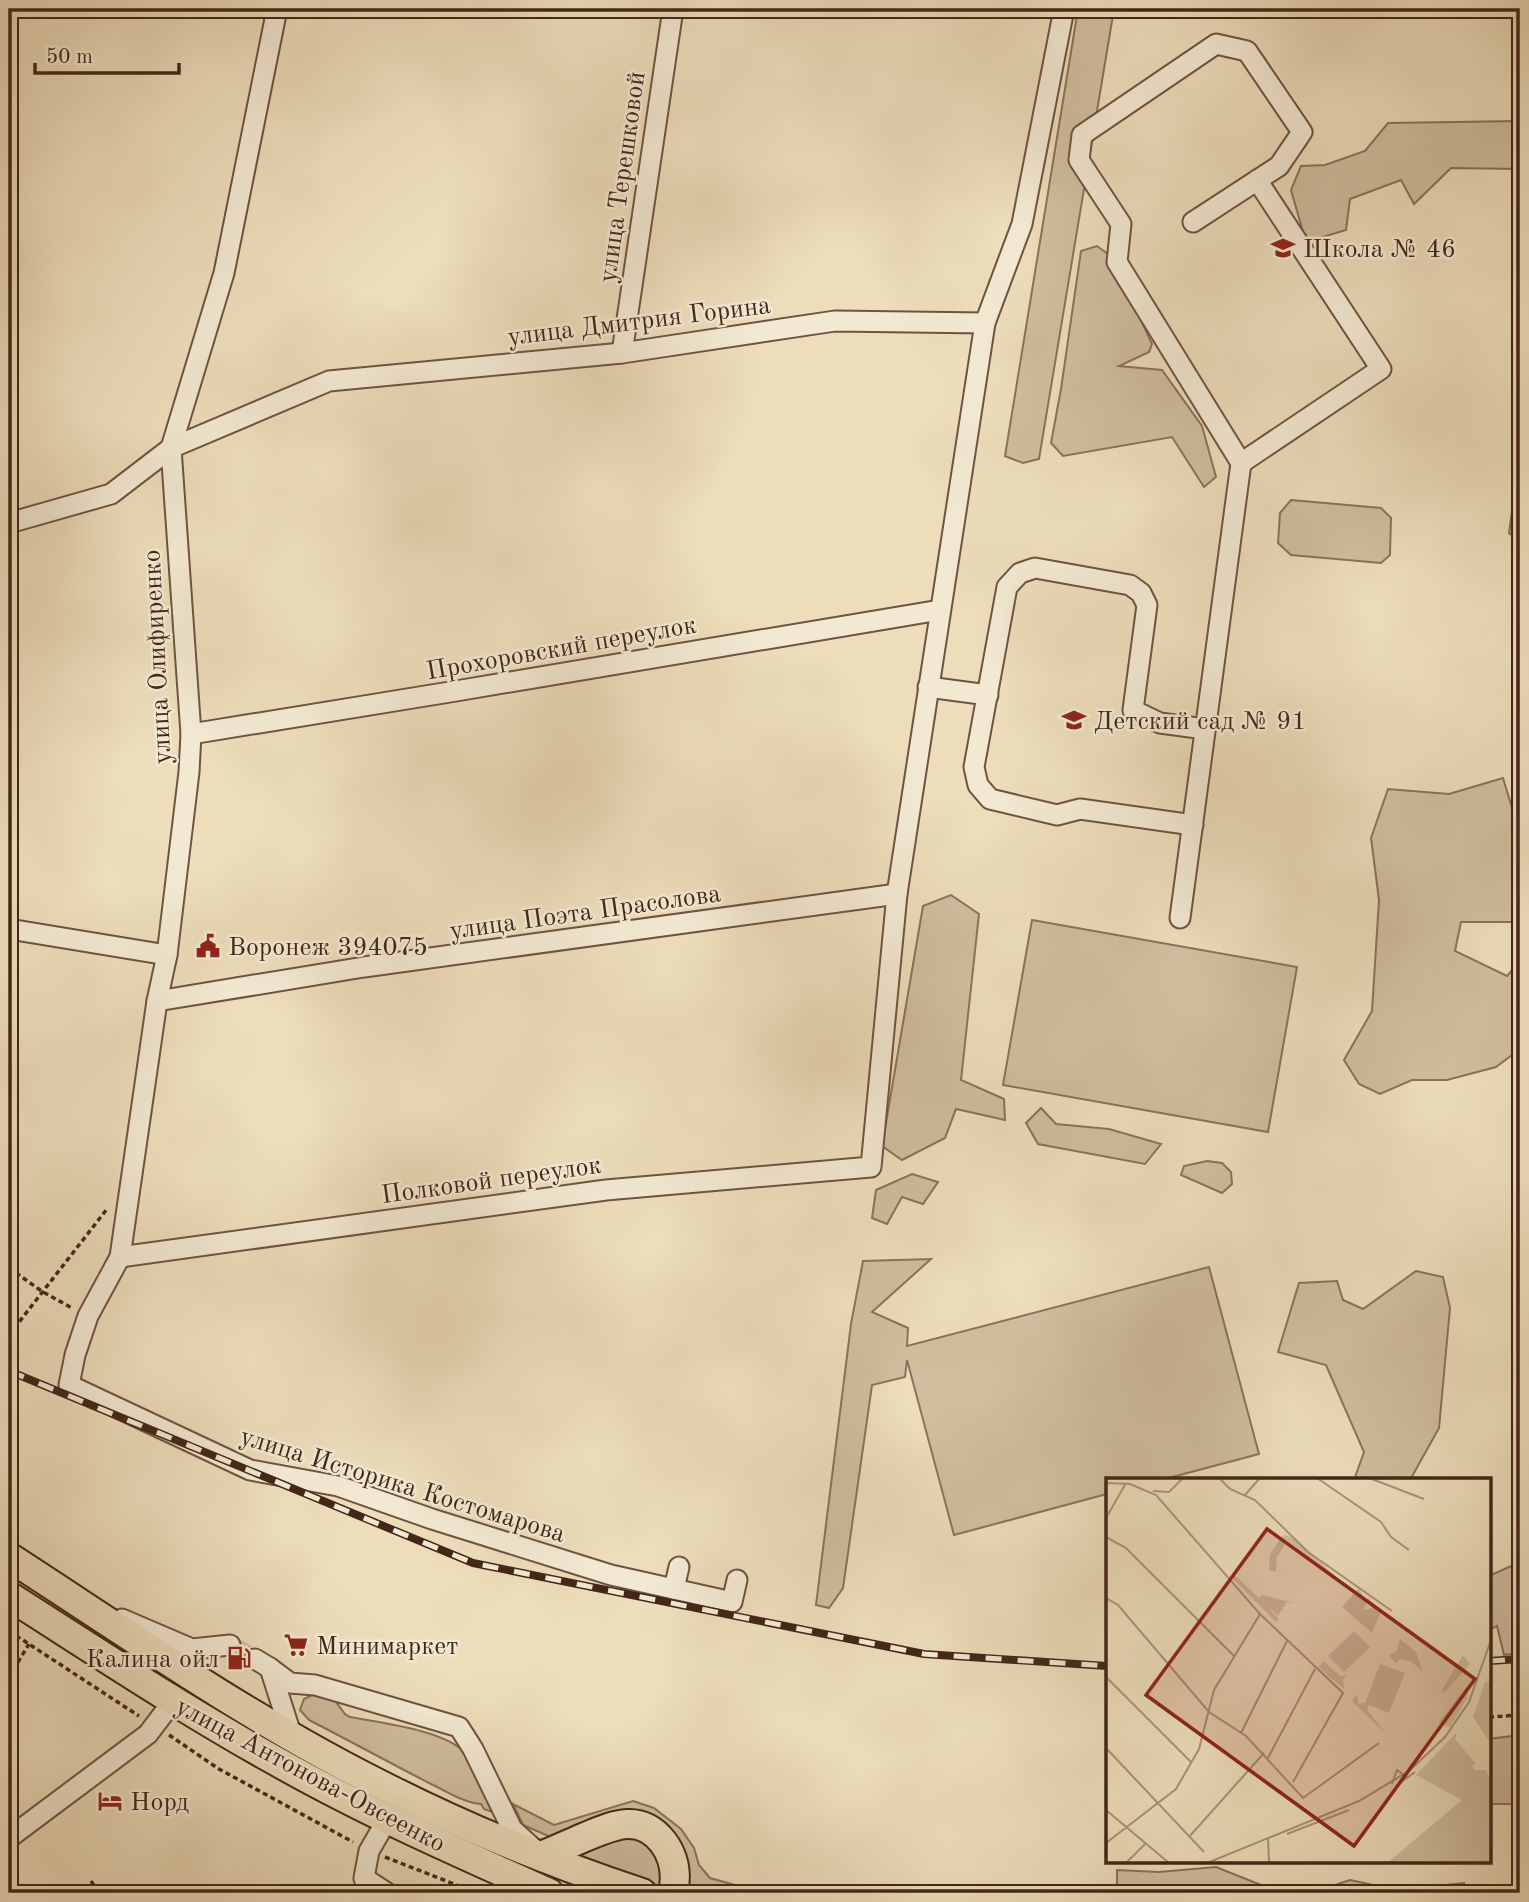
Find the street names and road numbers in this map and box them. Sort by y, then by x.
street label: улица Терешковой [595,70,651,285]
street label: улица Дмитрия Горина [506,293,772,351]
street label: улица Олифиренко [139,549,177,765]
street label: Прохоровский переулок [424,612,698,686]
street label: улица Поэта Прасолова [448,881,723,945]
street label: Полковой переулок [380,1153,603,1209]
street label: улица Историка Костомарова [237,1424,568,1548]
street label: улица Антонова-Овсеенко [171,1694,449,1858]

